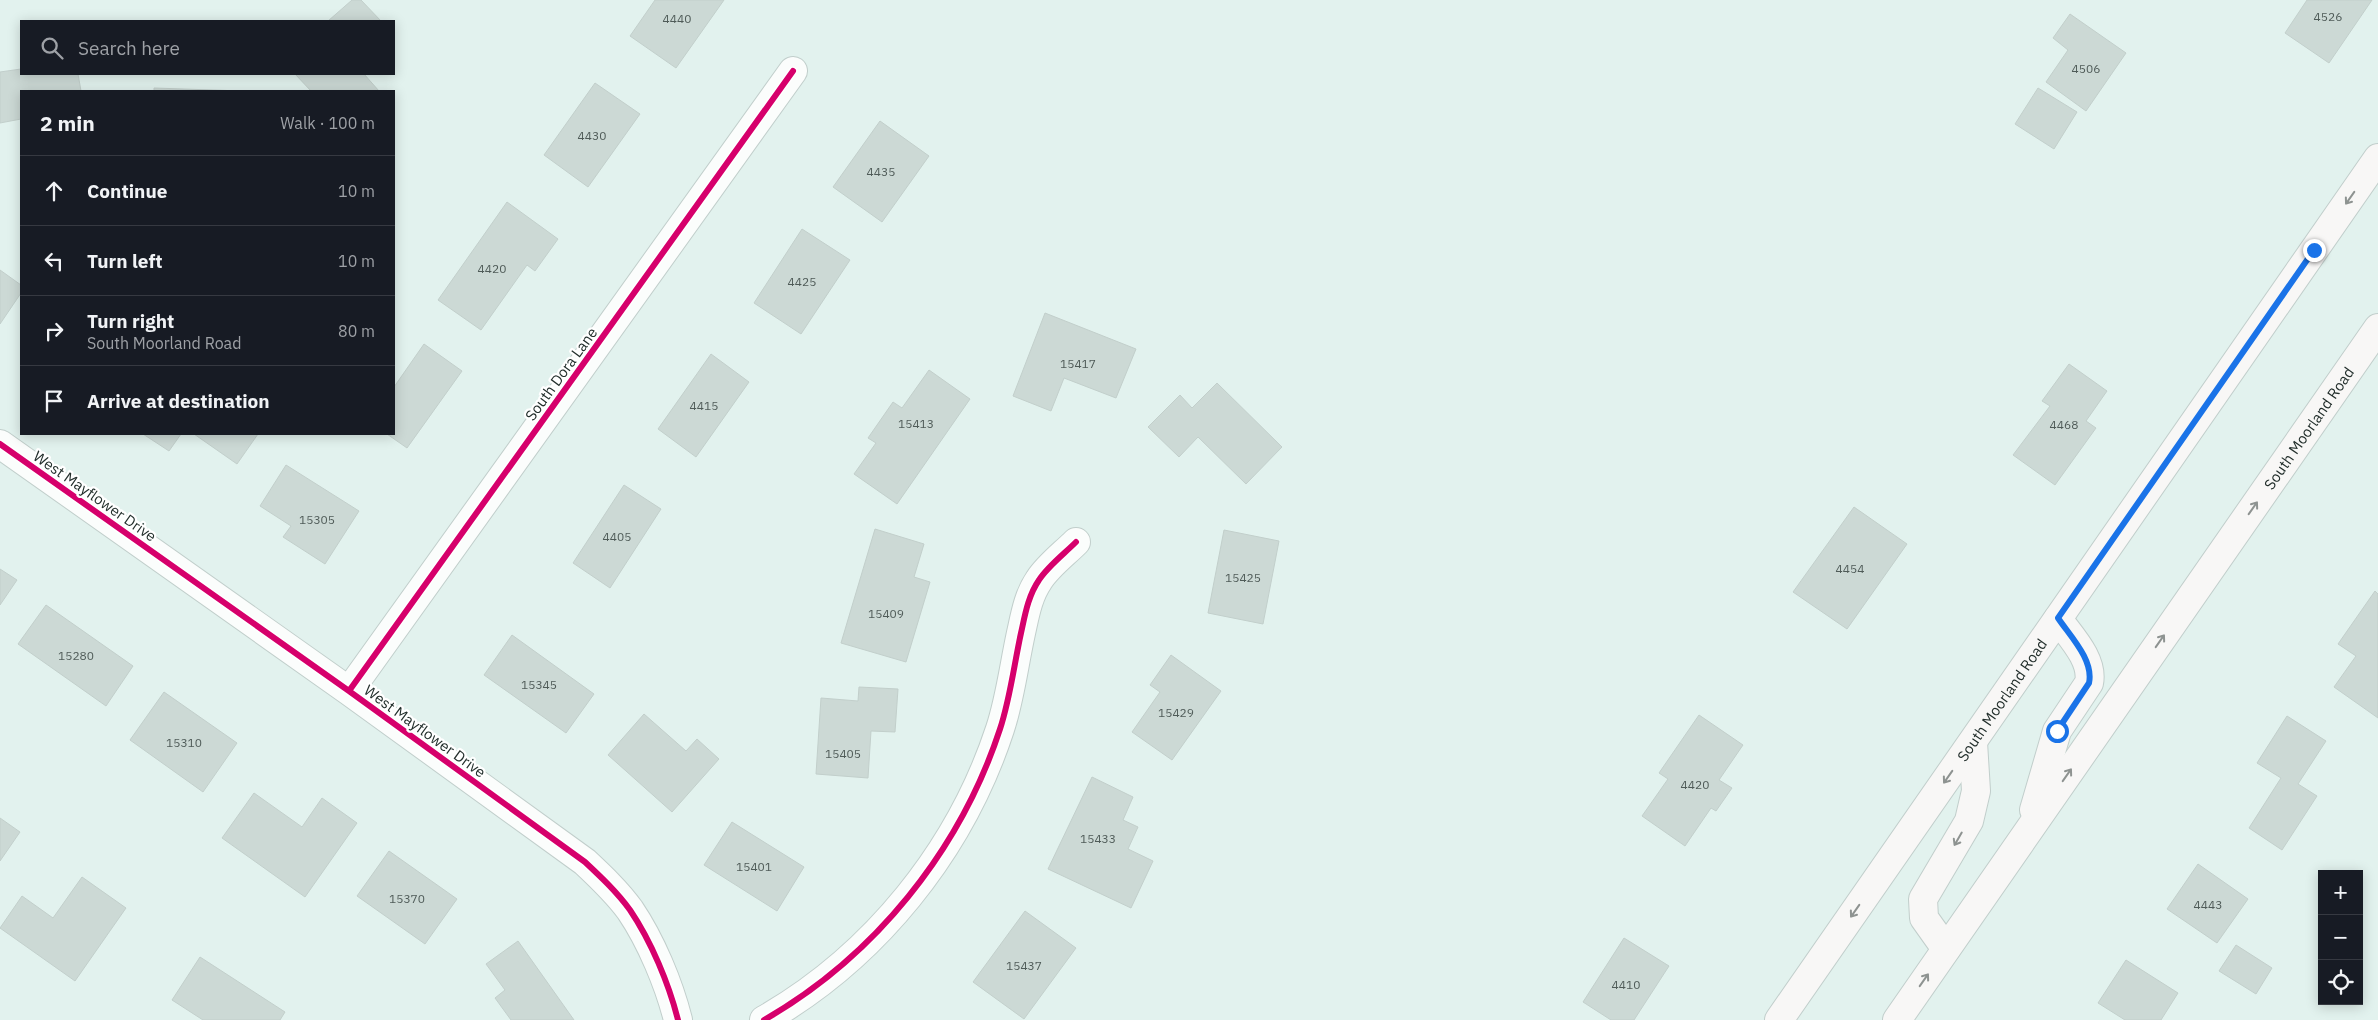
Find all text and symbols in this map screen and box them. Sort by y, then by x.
house number: 4526 [2314,9,2342,24]
house number: 4440 [663,11,691,26]
search box [20,20,395,75]
icon: search [38,34,66,62]
text: Search here [78,36,180,60]
house number: 4506 [2072,61,2100,76]
text: 2 min [40,109,95,137]
text: Walk · 100 m [280,113,375,133]
house number: 4430 [578,128,606,143]
house number: 4435 [867,164,895,179]
icon: ahead [40,177,68,205]
text: Continue [87,179,167,203]
text: 10 m [338,181,375,201]
one-way arrow [2345,191,2355,205]
route end [2303,239,2326,262]
icon: left [40,247,68,275]
text: Turn left [87,249,163,273]
text: 10 m [338,251,375,271]
house number: 4420 [478,261,506,276]
house number: 4425 [788,274,816,289]
text: Turn right [87,309,174,333]
icon: right [40,317,68,345]
text: 80 m [338,321,375,341]
street label: South Dora Lane [521,324,601,424]
text: South Moorland Road [87,333,241,353]
house number: 15417 [1060,356,1096,371]
street label: South Moorland Road [2259,363,2358,493]
icon: arrive [40,387,68,415]
text: Arrive at destination [87,389,270,413]
house number: 4415 [690,398,718,413]
house number: 15413 [898,416,934,431]
house number: 4468 [2050,417,2078,432]
street label: West Mayflower Drive [30,446,160,546]
one-way arrow [2248,501,2258,515]
house number: 15305 [299,512,335,527]
house number: 4405 [603,529,631,544]
house number: 4454 [1836,561,1864,576]
house number: 15425 [1225,570,1261,585]
house number: 15409 [868,606,904,621]
street label: South Moorland Road [1952,635,2051,765]
one-way arrow [2155,635,2165,649]
house number: 15280 [58,648,94,663]
house number: 15345 [521,677,557,692]
street label: West Mayflower Drive [360,680,490,782]
house number: 15429 [1158,705,1194,720]
route start [2046,720,2069,743]
house number: 15310 [166,735,202,750]
house number: 15405 [825,746,861,761]
one-way arrow [2062,768,2072,782]
one-way arrow [1943,770,1953,784]
house number: 4420 [1681,777,1709,792]
house number: 15433 [1080,831,1116,846]
one-way arrow [1953,831,1963,846]
house number: 15401 [736,859,772,874]
map controls [2318,870,2363,1005]
button: + [2318,870,2363,915]
house number: 15370 [389,891,425,906]
house number: 4443 [2194,897,2222,912]
one-way arrow [1850,903,1860,917]
button: − [2318,915,2363,960]
house number: 15437 [1006,958,1042,973]
button: locate [2318,960,2363,1005]
one-way arrow [1919,973,1929,987]
house number: 4410 [1612,977,1640,992]

